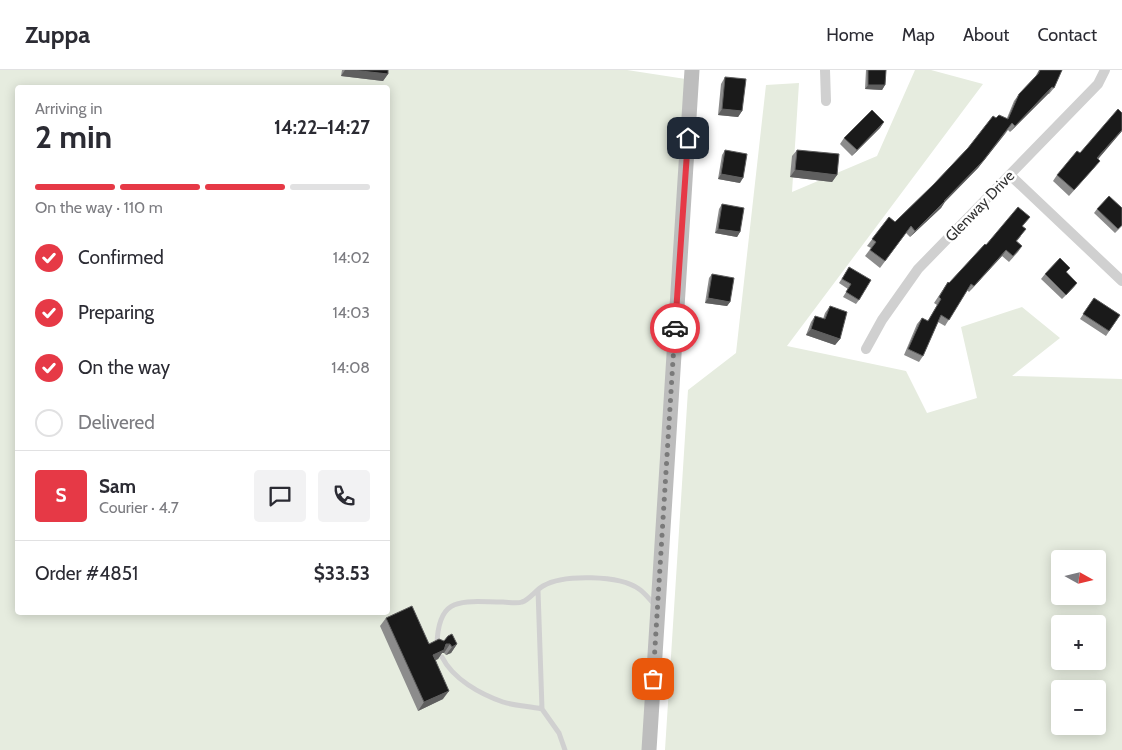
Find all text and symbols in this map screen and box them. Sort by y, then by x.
text: Zuppa [25,20,90,49]
text: Home [826,24,874,46]
text: Map [902,24,935,46]
text: About [963,24,1009,46]
text: Contact [1037,24,1097,46]
text: Arriving in [35,99,102,118]
text: 14:22–14:27 [274,116,370,139]
text: 2 min [35,117,112,156]
pin [667,117,709,159]
icon: home [674,124,702,152]
street label: Glenway Drive [942,167,1019,245]
text: On the way · 110 m [35,198,163,217]
icon: check [35,244,63,272]
text: Confirmed [78,246,164,269]
text: 14:02 [333,248,370,267]
icon: check [35,299,63,327]
text: Preparing [78,301,154,324]
text: 14:03 [332,303,370,322]
courier [650,303,700,353]
icon: car [661,314,689,342]
icon: check [35,354,63,382]
text: On the way [78,356,170,379]
text: 14:08 [331,358,370,377]
text: Delivered [78,411,155,434]
button: chat [254,470,306,522]
button: phone [318,470,370,522]
text: Sam [99,475,136,498]
text: S [55,484,67,507]
text: Courier · 4.7 [99,498,179,517]
north arrow [1051,550,1106,605]
map controls [1051,550,1106,735]
text: Order #4851 [35,562,138,585]
text: $33.53 [314,562,370,585]
button: + [1051,615,1106,670]
pin [632,658,674,700]
icon: bag [639,665,667,693]
button: − [1051,680,1106,735]

